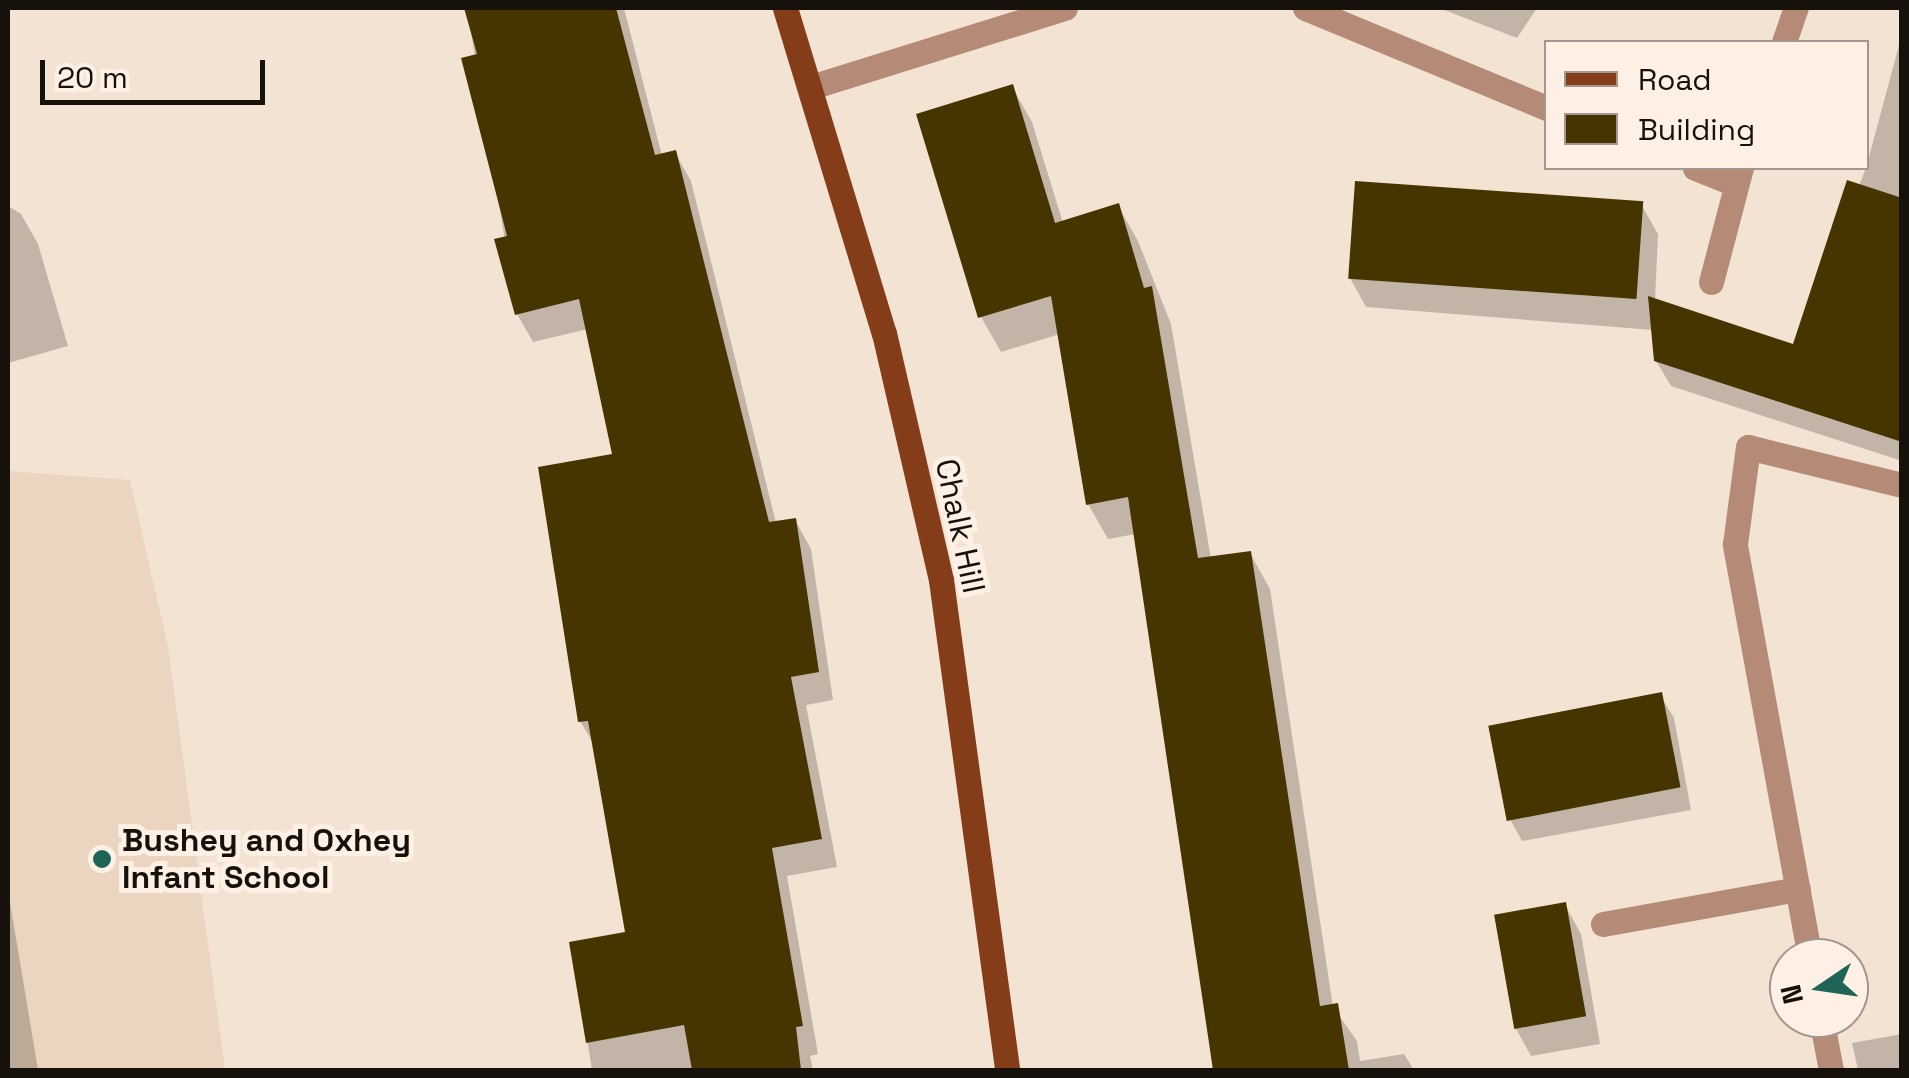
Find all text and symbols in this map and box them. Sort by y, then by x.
scale bar [45,40,270,102]
legend [1544,40,1869,170]
text: 20 m [57,58,128,97]
text: Road [1638,60,1712,99]
text: Building [1638,110,1755,149]
street label: Chalk Hill [927,455,993,597]
place label: Bushey and Oxhey Infant School [122,822,411,897]
marker: Bushey and Oxhey Infant School [91,848,113,870]
north arrow [1769,938,1869,1038]
text: N [1772,981,1811,1007]

